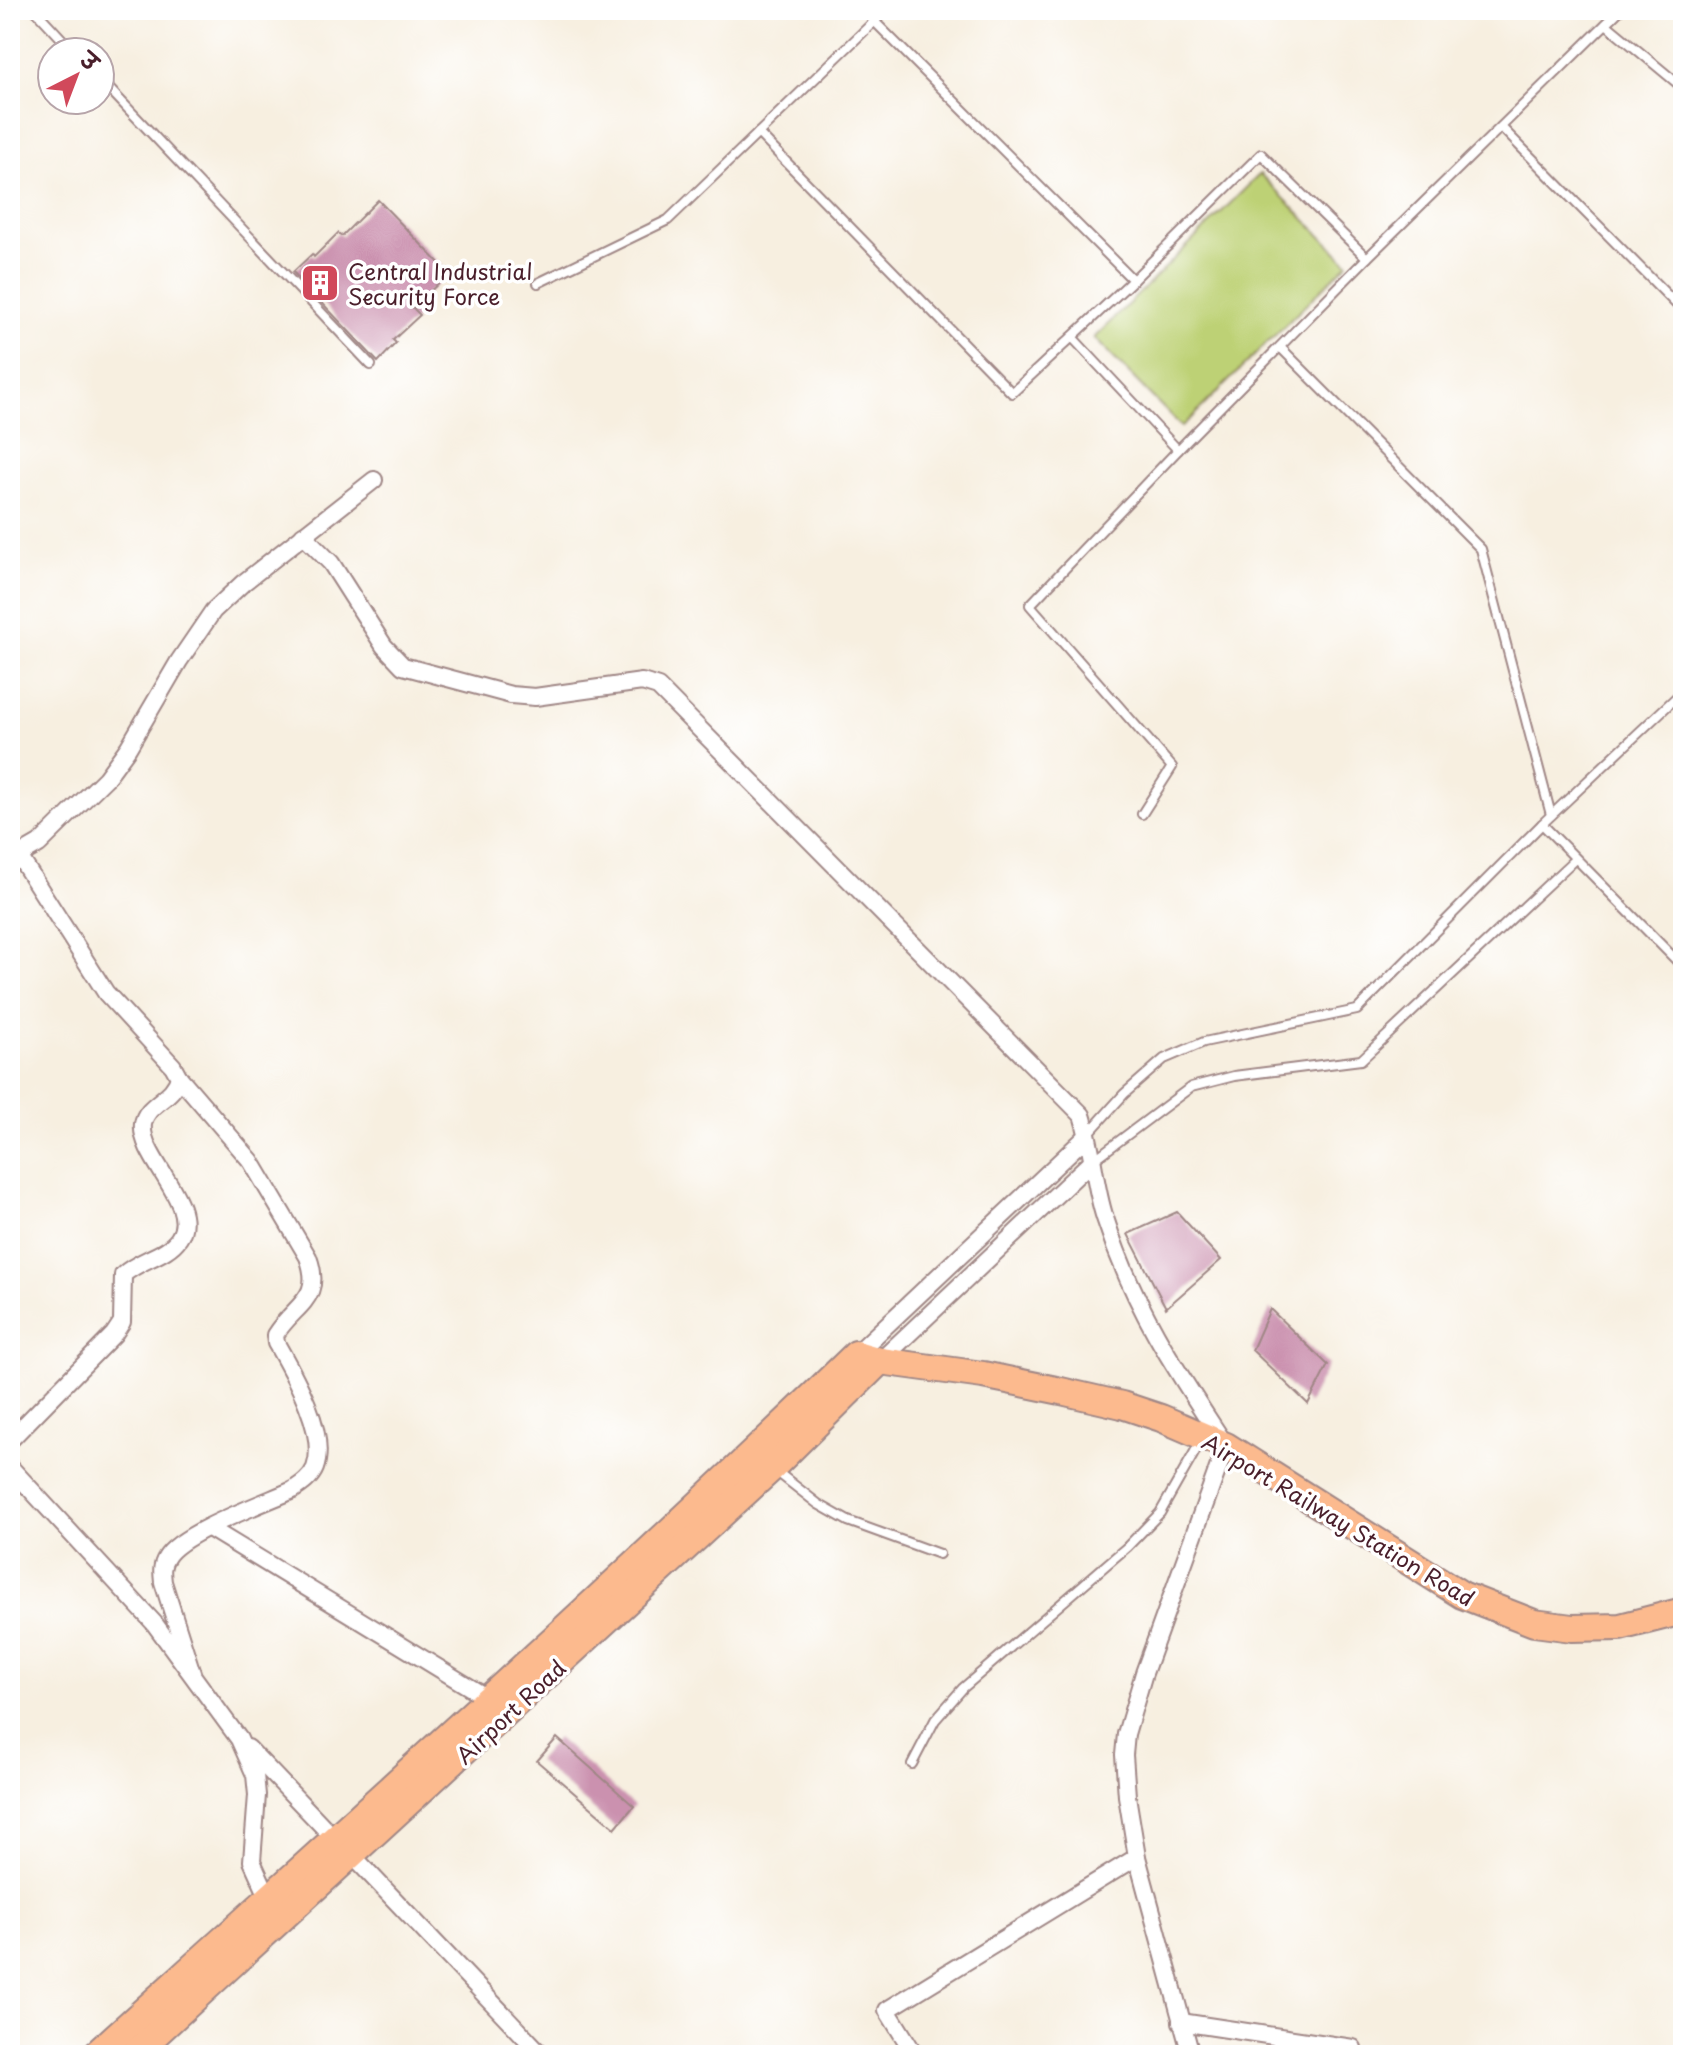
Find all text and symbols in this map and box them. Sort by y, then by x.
north arrow [36,36,116,116]
text: उ [72,42,109,79]
place label: Central Industrial Security Force [348,254,532,312]
building icon: Central Industrial Security Force [299,262,341,304]
street label: Airport Railway Station Road [1197,1424,1481,1614]
street label: Airport Road [448,1651,572,1771]

